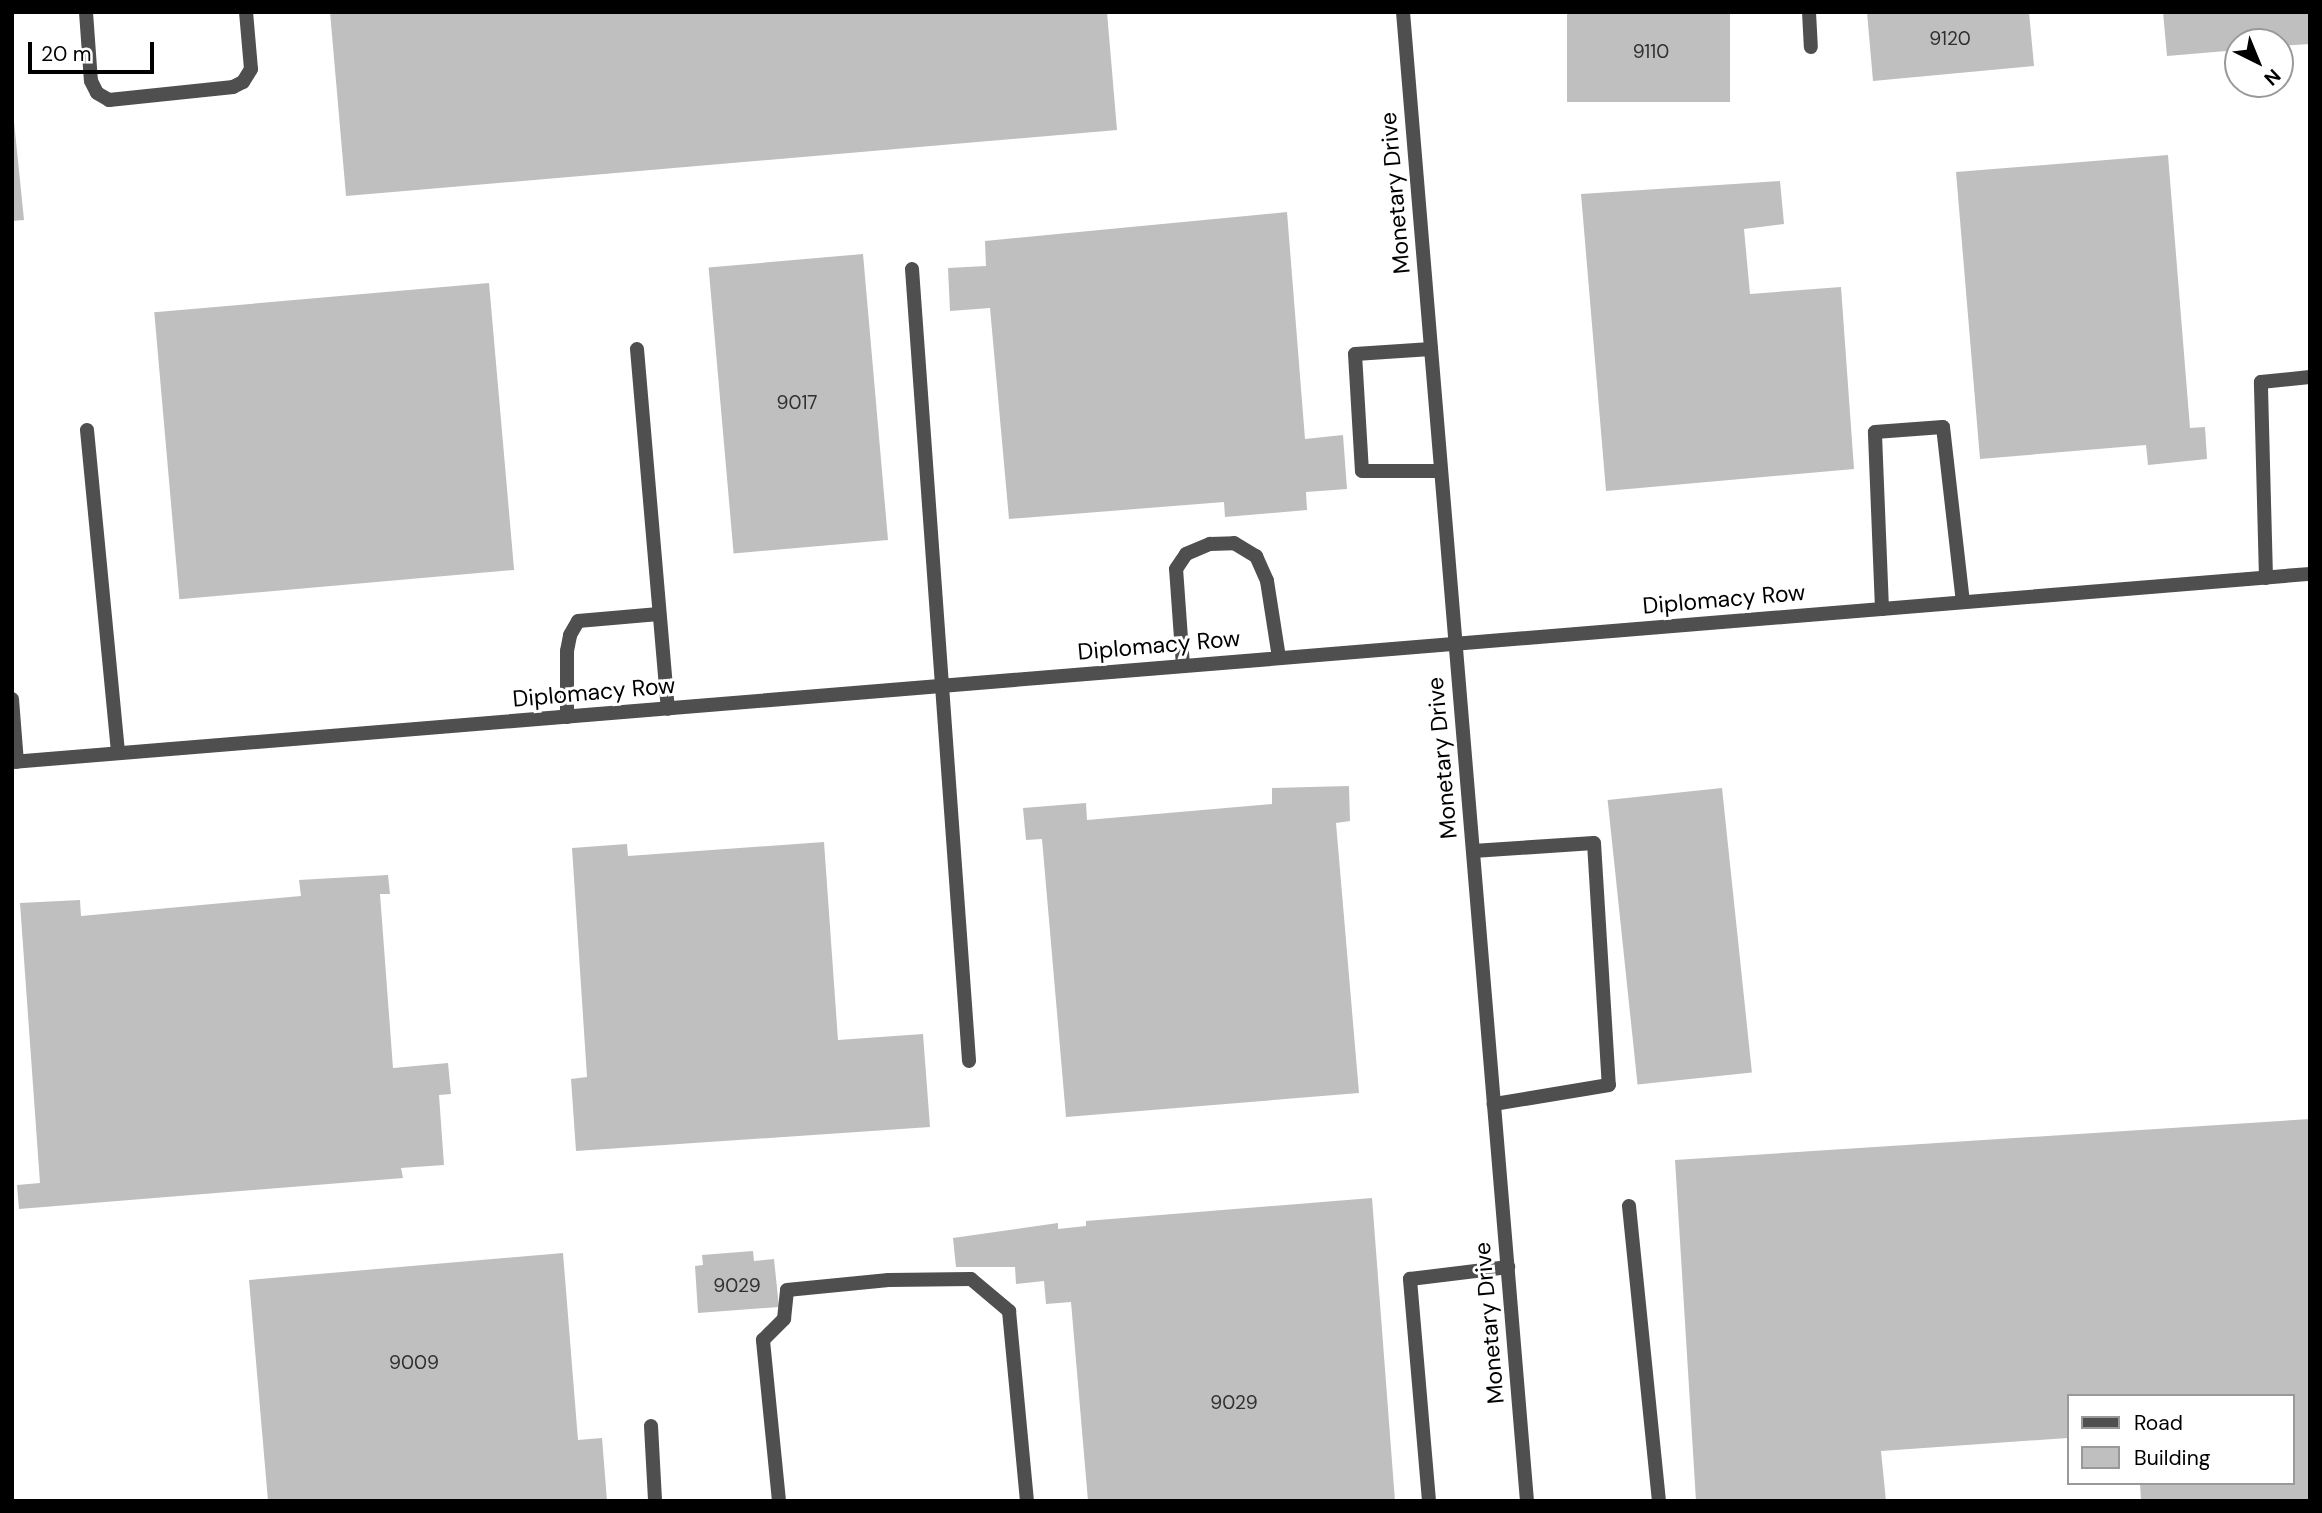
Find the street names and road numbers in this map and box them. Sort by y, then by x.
street label: Monetary Drive [1374,111,1416,275]
street label: Diplomacy Row [1641,578,1807,620]
street label: Diplomacy Row [1076,624,1242,666]
street label: Diplomacy Row [511,671,677,713]
street label: Monetary Drive [1421,676,1463,840]
street label: Monetary Drive [1468,1241,1510,1405]

